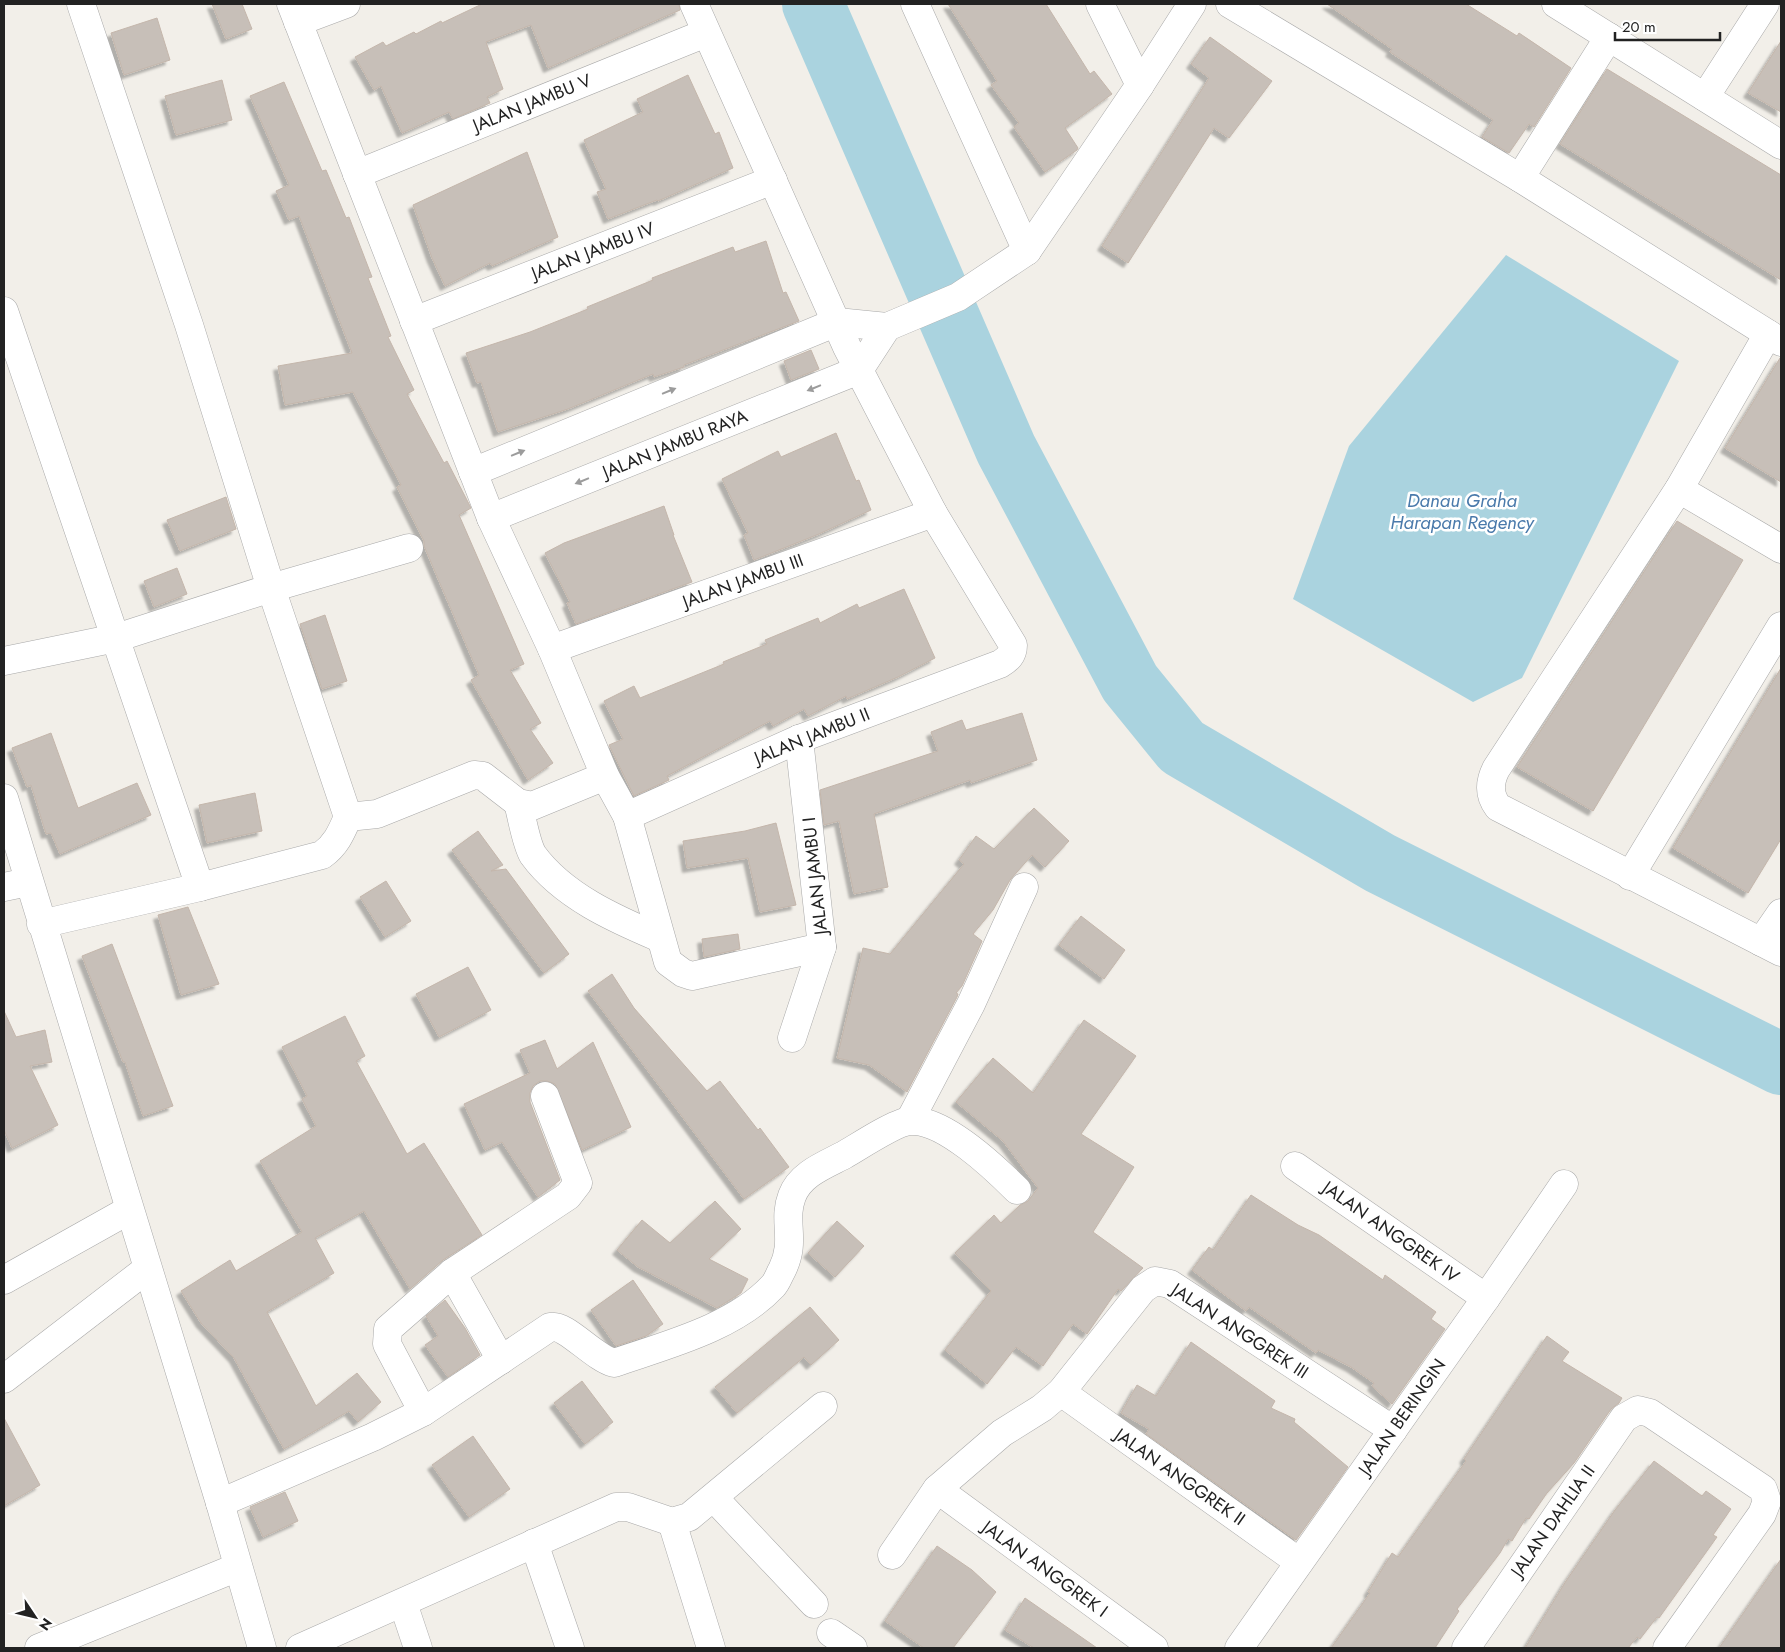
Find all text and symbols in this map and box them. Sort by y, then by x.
scale bar [1615,10,1720,42]
text: 20 m [1622,16,1656,38]
street label: JALAN JAMBU V [467,67,595,139]
street label: JALAN JAMBU IV [526,216,658,287]
one-way arrow [806,384,821,392]
one-way arrow [661,387,676,395]
street label: JALAN JAMBU RAYA [597,403,752,486]
one-way arrow [511,449,525,457]
one-way arrow [574,477,589,485]
water label: Danau Graha Harapan Regency [1390,487,1536,536]
street label: JALAN JAMBU III [677,547,807,616]
street label: JALAN JAMBU II [749,701,874,772]
street label: JALAN JAMBU I [796,816,834,938]
street label: JALAN ANGGREK IV [1316,1174,1465,1289]
street label: JALAN ANGGREK III [1165,1276,1314,1385]
street label: JALAN BERINGIN [1351,1354,1452,1482]
street label: JALAN ANGGREK II [1108,1421,1251,1532]
street label: JALAN DAHLIA II [1504,1460,1601,1584]
street label: JALAN ANGGREK I [975,1513,1113,1624]
north arrow [10,1592,60,1642]
text: N [34,1614,57,1635]

